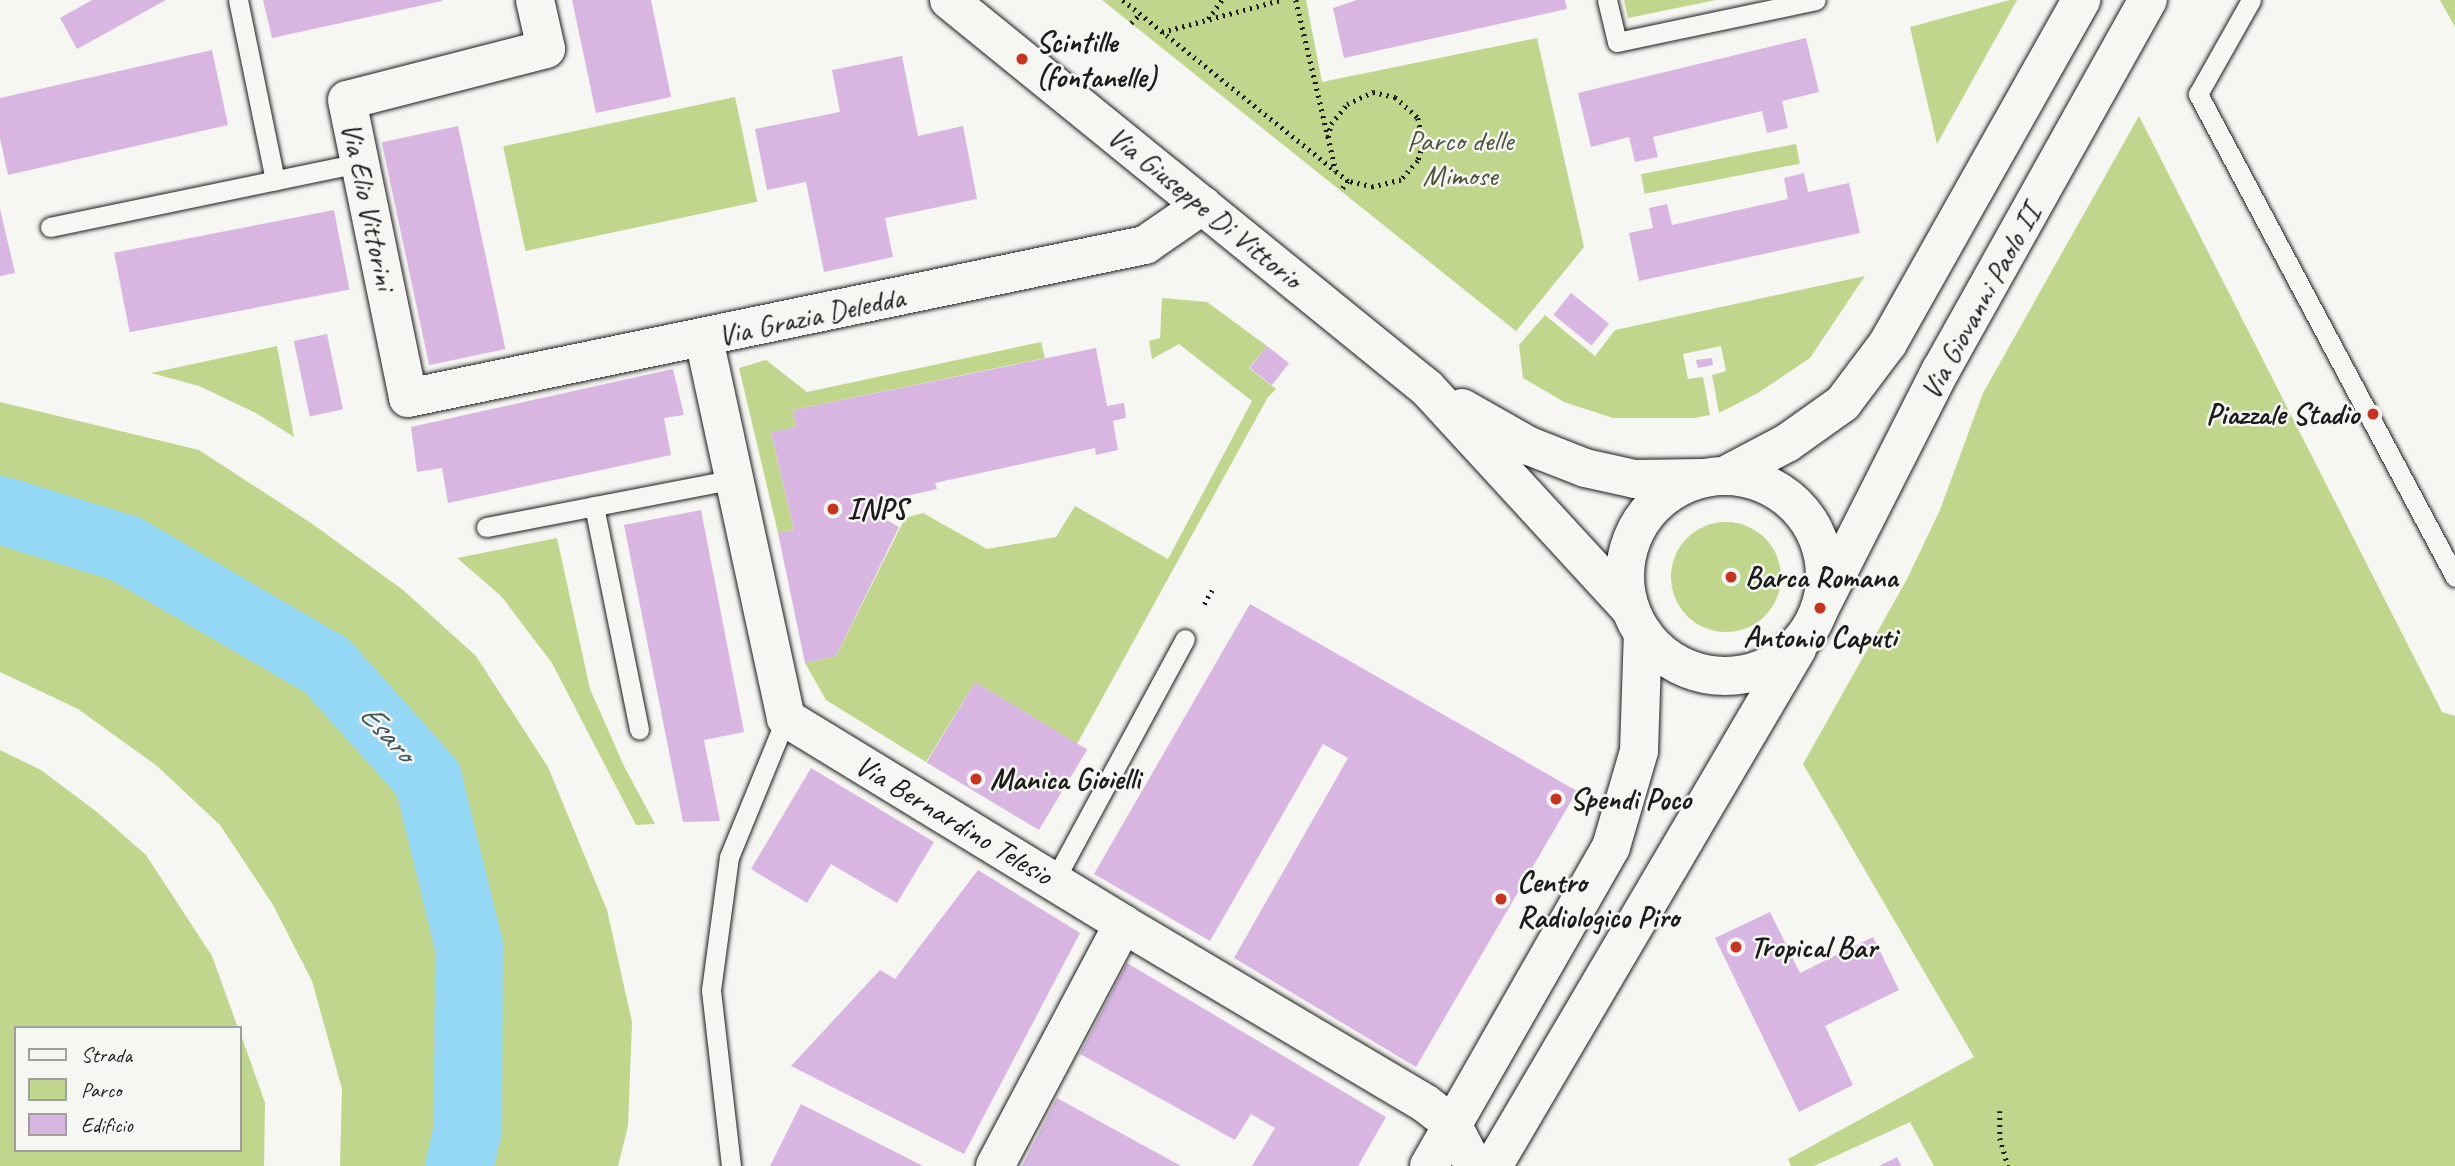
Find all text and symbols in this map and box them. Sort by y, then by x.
place label: Scintille (fontanelle) [1036,24,1156,94]
marker: Scintille (fontanelle) [1014,51,1030,67]
street label: Via Giuseppe Di Vittorio [1101,118,1309,296]
street label: Via Elio Vittorini [334,119,404,293]
park label: Parco delle Mimose [1407,122,1513,192]
street label: Via Giovanni Paolo II [1912,198,2048,406]
street label: Via Grazia Deledda [714,279,908,353]
place label: Piazzale Stadio [2205,396,2359,432]
marker: Piazzale Stadio [2365,406,2381,422]
place label: INPS [847,491,907,527]
marker: INPS [825,501,841,517]
place label: Barca Romana [1745,559,1898,595]
marker: Barca Romana [1723,569,1739,585]
marker: Antonio Caputi [1812,600,1828,616]
place label: Antonio Caputi [1743,619,1897,655]
water label: Esaro [351,696,423,770]
street label: Via Bernardino Telesio [849,747,1059,893]
place label: Manica Gioielli [990,761,1140,797]
marker: Manica Gioielli [968,771,984,787]
place label: Spendi Poco [1570,781,1691,817]
marker: Spendi Poco [1548,791,1564,807]
place label: Centro Radiologico Piro [1517,864,1679,934]
marker: Centro Radiologico Piro [1491,889,1511,909]
place label: Tropical Bar [1750,929,1877,965]
marker: Tropical Bar [1728,939,1744,955]
legend [14,1026,242,1152]
text: Strada [81,1042,132,1068]
text: Parco [81,1077,121,1103]
text: Edificio [81,1112,133,1138]

